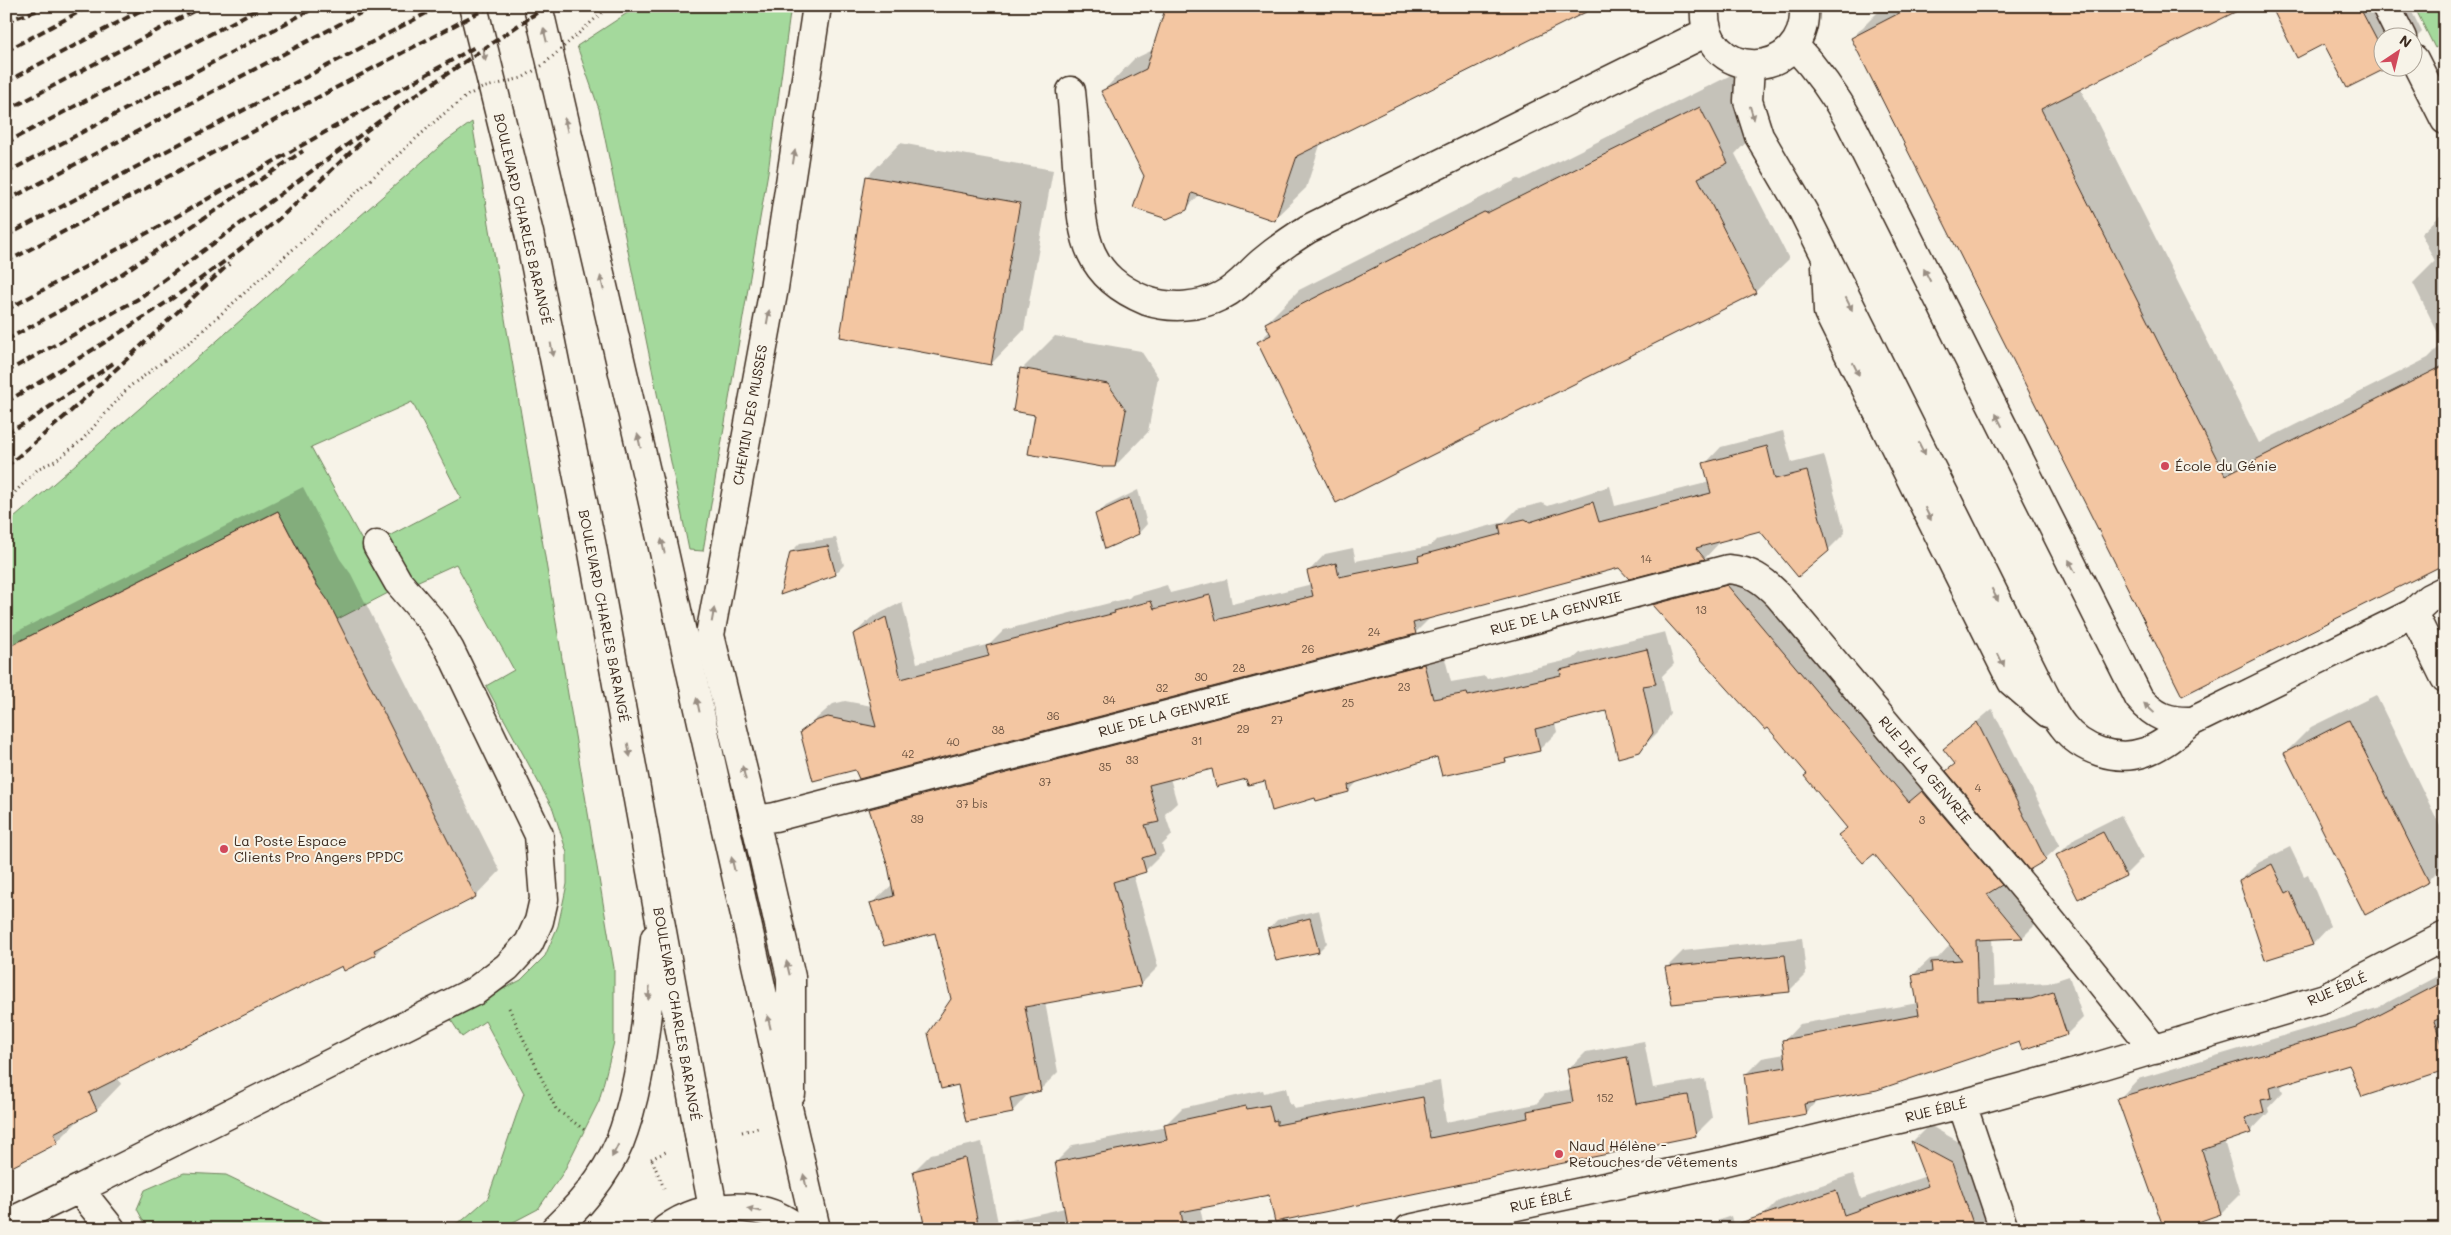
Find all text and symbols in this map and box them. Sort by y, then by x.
one-way arrow [541,28,549,43]
north arrow [2374,28,2424,78]
text: N [2396,30,2416,52]
one-way arrow [480,46,488,61]
one-way arrow [1748,106,1756,121]
street label: BOULEVARD CHARLES BARANGÉ [490,111,557,326]
one-way arrow [562,117,570,132]
one-way arrow [790,148,798,164]
one-way arrow [1923,268,1931,282]
one-way arrow [598,275,606,290]
one-way arrow [1845,297,1853,311]
one-way arrow [765,309,773,325]
one-way arrow [549,342,557,358]
street label: CHEMIN DES MUSSES [728,343,771,487]
one-way arrow [1852,362,1860,376]
one-way arrow [1995,413,2004,428]
one-way arrow [635,434,643,449]
one-way arrow [1918,442,1926,457]
place label: École du Génie [2175,456,2277,475]
marker: École du Génie [2159,460,2171,472]
one-way arrow [1924,507,1932,522]
street label: BOULEVARD CHARLES BARANGÉ [575,508,634,724]
one-way arrow [659,539,667,554]
house number: 14 [1640,551,1652,566]
one-way arrow [2068,558,2076,573]
street label: RUE DE LA GENVRIE [1488,586,1624,639]
one-way arrow [1991,588,1999,602]
house number: 13 [1695,602,1707,617]
one-way arrow [710,606,718,622]
house number: 24 [1368,624,1381,639]
house number: 26 [1302,641,1314,656]
one-way arrow [1997,653,2005,667]
house number: 28 [1233,660,1246,675]
house number: 30 [1194,669,1208,684]
house number: 23 [1398,679,1411,694]
house number: 32 [1156,680,1168,695]
street label: RUE DE LA GENVRIE [1096,688,1232,741]
house number: 34 [1103,692,1116,707]
house number: 25 [1342,695,1354,710]
one-way arrow [694,697,702,713]
one-way arrow [2143,702,2155,714]
house number: 36 [1046,708,1060,723]
house number: 27 [1271,712,1283,727]
street label: RUE DE LA GENVRIE [1875,712,1976,828]
house number: 29 [1237,721,1250,736]
house number: 38 [991,722,1005,737]
house number: 31 [1191,733,1203,748]
house number: 40 [946,734,960,749]
one-way arrow [625,743,633,758]
house number: 42 [902,746,914,761]
house number: 33 [1126,752,1139,767]
house number: 35 [1099,759,1111,774]
one-way arrow [740,765,748,780]
house number: 37 [1039,774,1051,789]
house number: 4 [1975,780,1982,795]
house number: 37 bis [956,796,988,811]
house number: 39 [911,811,924,826]
house number: 3 [1919,812,1926,827]
place label: La Poste Espace Clients Pro Angers PPDC [234,831,403,866]
marker: La Poste Espace Clients Pro Angers PPDC [218,843,230,855]
one-way arrow [729,856,737,871]
street label: BOULEVARD CHARLES BARANGÉ [649,906,706,1122]
one-way arrow [784,960,792,975]
street label: RUE ÉBLÉ [2304,967,2369,1010]
one-way arrow [645,985,653,1001]
one-way arrow [765,1015,773,1030]
house number: 152 [1596,1090,1614,1105]
street label: RUE ÉBLÉ [1903,1093,1969,1126]
place label: Naud Hélène - Retouches de vêtements [1569,1136,1738,1171]
one-way arrow [611,1143,619,1158]
marker: Naud Hélène - Retouches de vêtements [1553,1148,1565,1160]
one-way arrow [801,1174,809,1189]
street label: RUE ÉBLÉ [1508,1185,1574,1216]
one-way arrow [745,1206,761,1214]

